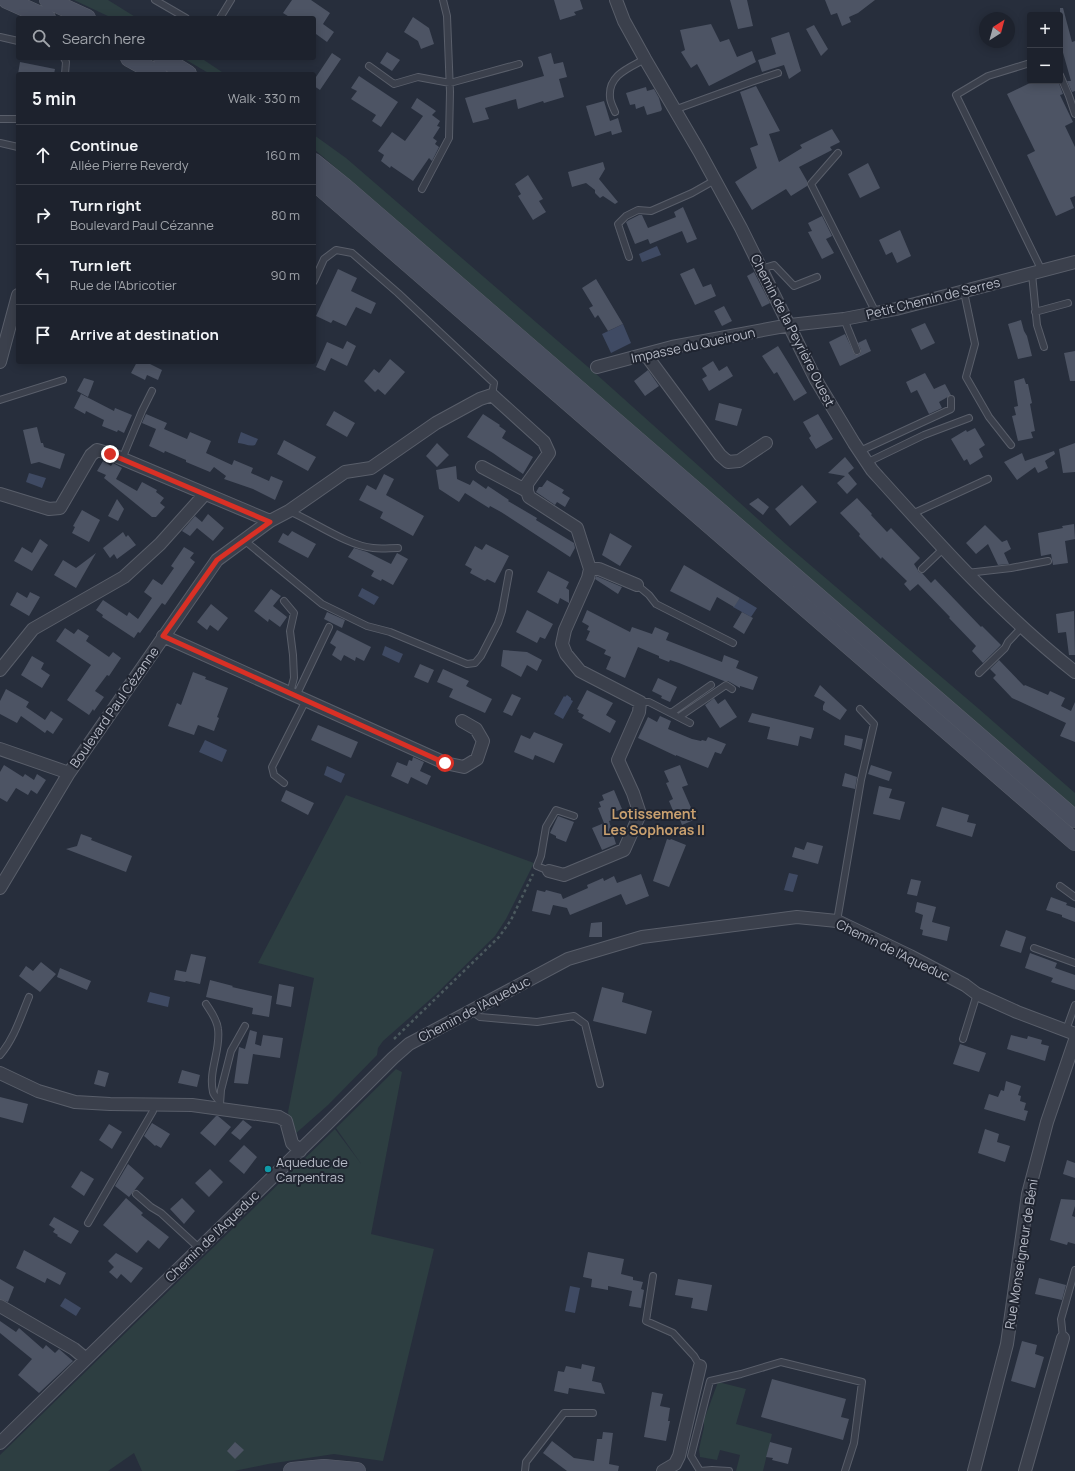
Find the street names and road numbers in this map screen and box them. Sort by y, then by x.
street label: Chemin de la Peyrière Ouest [747,251,839,409]
street label: Petit Chemin de Serres [864,273,1002,323]
street label: Impasse du Queiroun [629,323,757,367]
street label: Boulevard Paul Cézanne [65,643,163,771]
street label: Chemin de l'Aqueduc [833,915,953,985]
street label: Chemin de l'Aqueduc [415,972,533,1046]
street label: Rue Monseigneur de Béni [1000,1178,1042,1330]
street label: Chemin de l'Aqueduc [161,1186,263,1286]

